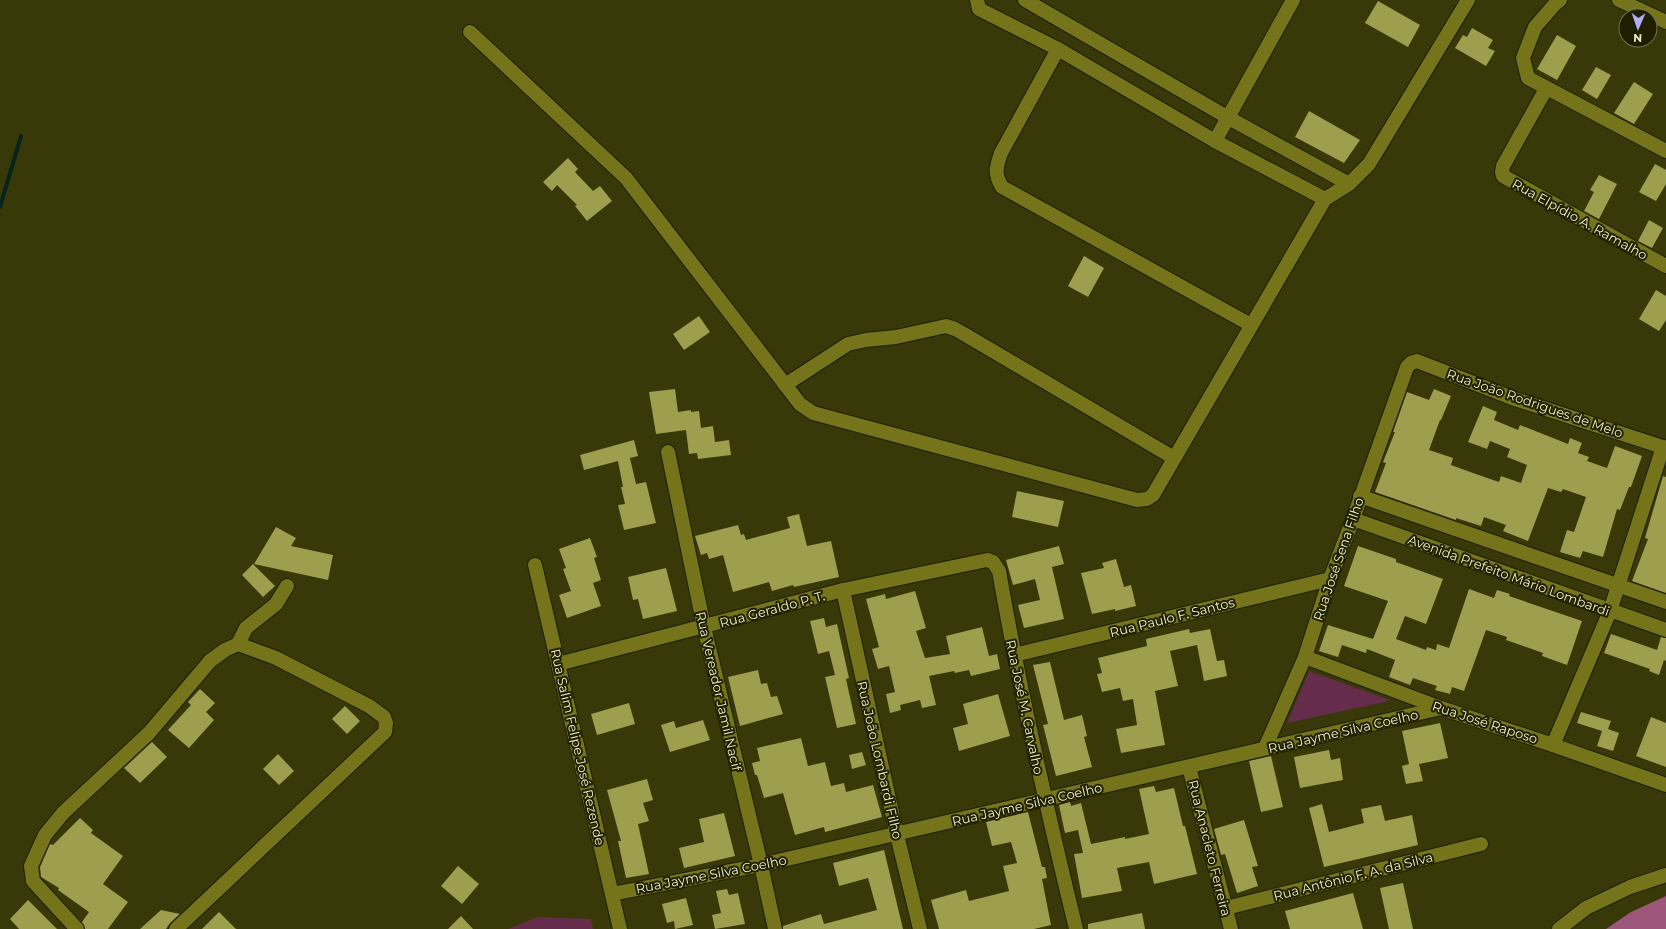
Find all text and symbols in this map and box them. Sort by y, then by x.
north arrow [1618,8,1658,48]
text: N [1633,31,1642,45]
street label: Rua Elpídio A. Ramalho [1509,175,1651,263]
street label: Rua João Rodrigues de Melo [1445,365,1625,441]
street label: Rua José Sena Filho [1309,495,1367,623]
street label: Avenida Prefeito Mário Lombardi [1406,531,1612,619]
street label: Rua Geraldo P. T. [718,587,827,631]
street label: Rua Paulo F. Santos [1108,594,1236,640]
street label: Rua Vereador Jamil Nacif [693,610,745,773]
street label: Rua José M. Carvalho [1003,638,1047,776]
street label: Rua Salim Felipe José Rezende [548,647,608,847]
street label: Rua João Lombardi Filho [854,679,906,841]
street label: Rua José Raposo [1430,697,1540,747]
street label: Rua Jayme Silva Coelho [1266,706,1420,756]
street label: Rua Anacleto Ferreira [1185,778,1235,918]
street label: Rua Jayme Silva Coelho [950,779,1104,829]
street label: Rua Antônio F. A. da Silva [1272,848,1434,904]
street label: Rua Jayme Silva Coelho [634,852,788,896]

